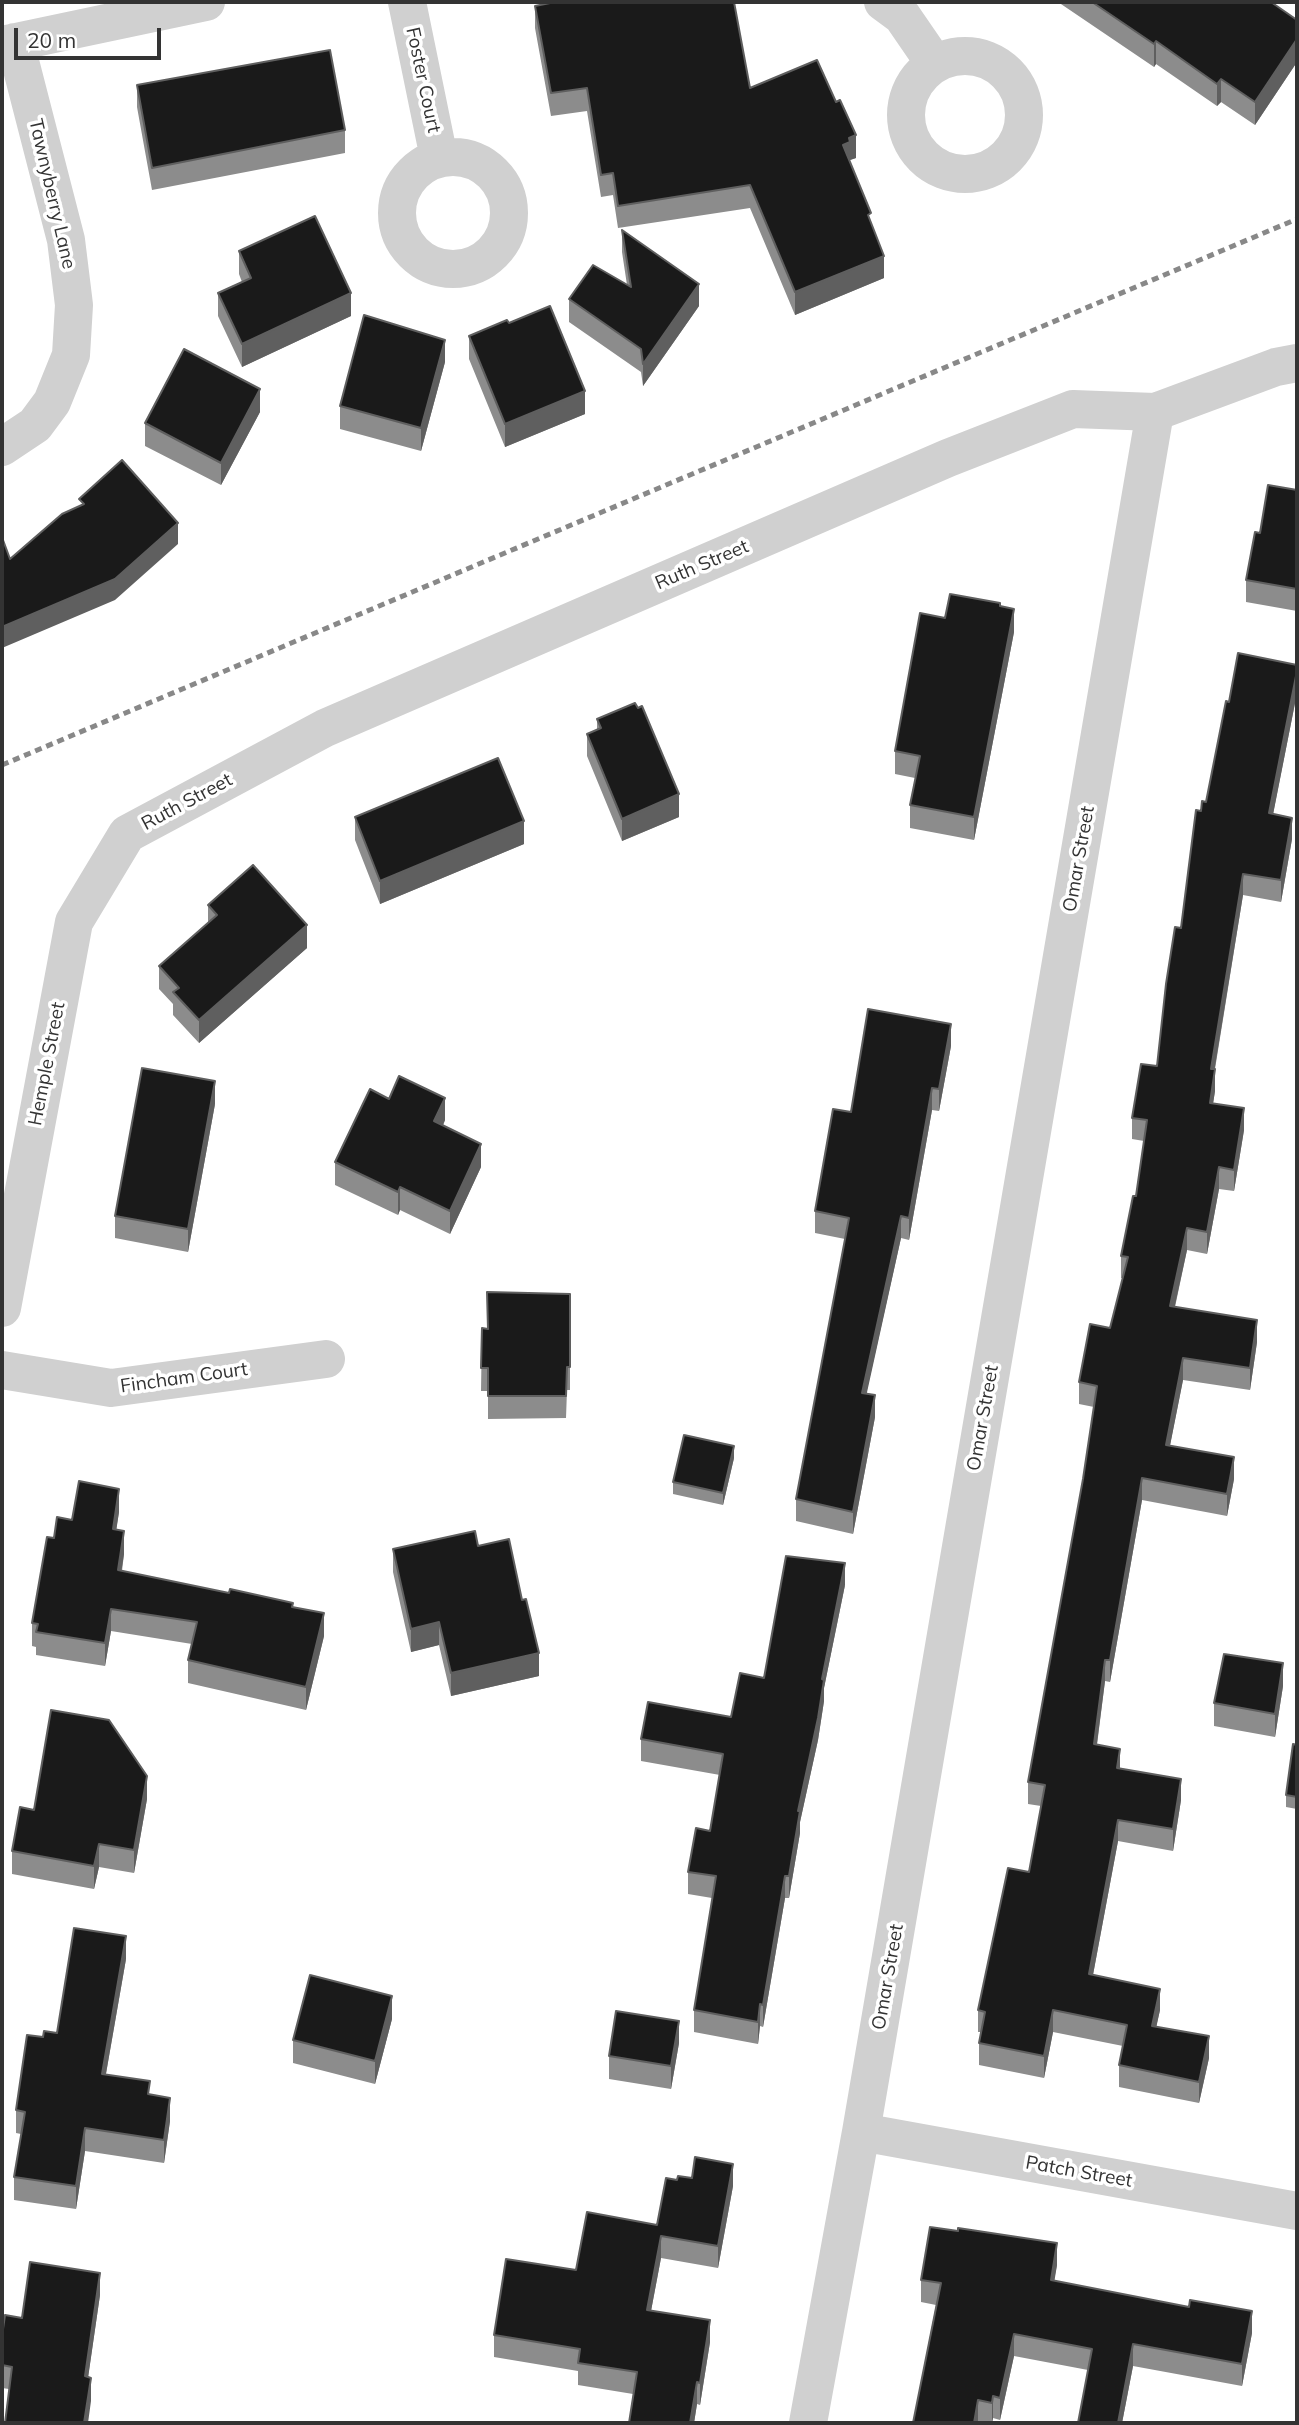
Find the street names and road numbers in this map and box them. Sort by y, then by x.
street label: Foster Court [401,25,445,135]
street label: Tawnyberry Lane [24,117,80,271]
street label: Ruth Street [652,535,752,595]
street label: Ruth Street [138,769,236,835]
street label: Omar Street [1058,804,1100,914]
street label: Hemple Street [24,1000,70,1128]
street label: Fincham Court [119,1358,249,1398]
street label: Omar Street [962,1363,1004,1473]
street label: Omar Street [867,1922,909,2032]
street label: Patch Street [1024,2151,1134,2193]

